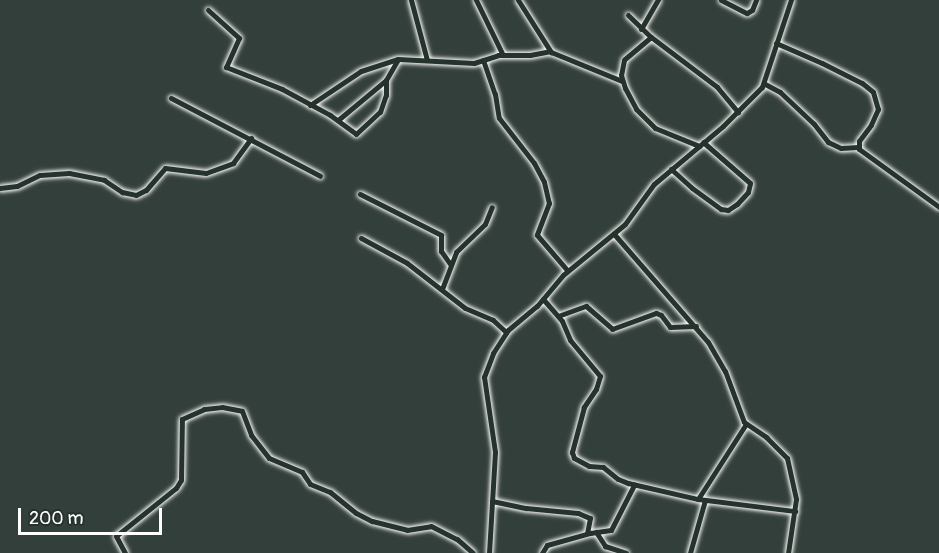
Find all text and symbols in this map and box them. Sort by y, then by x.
scale bar [21,496,165,534]
text: 200 m [29,507,84,530]

